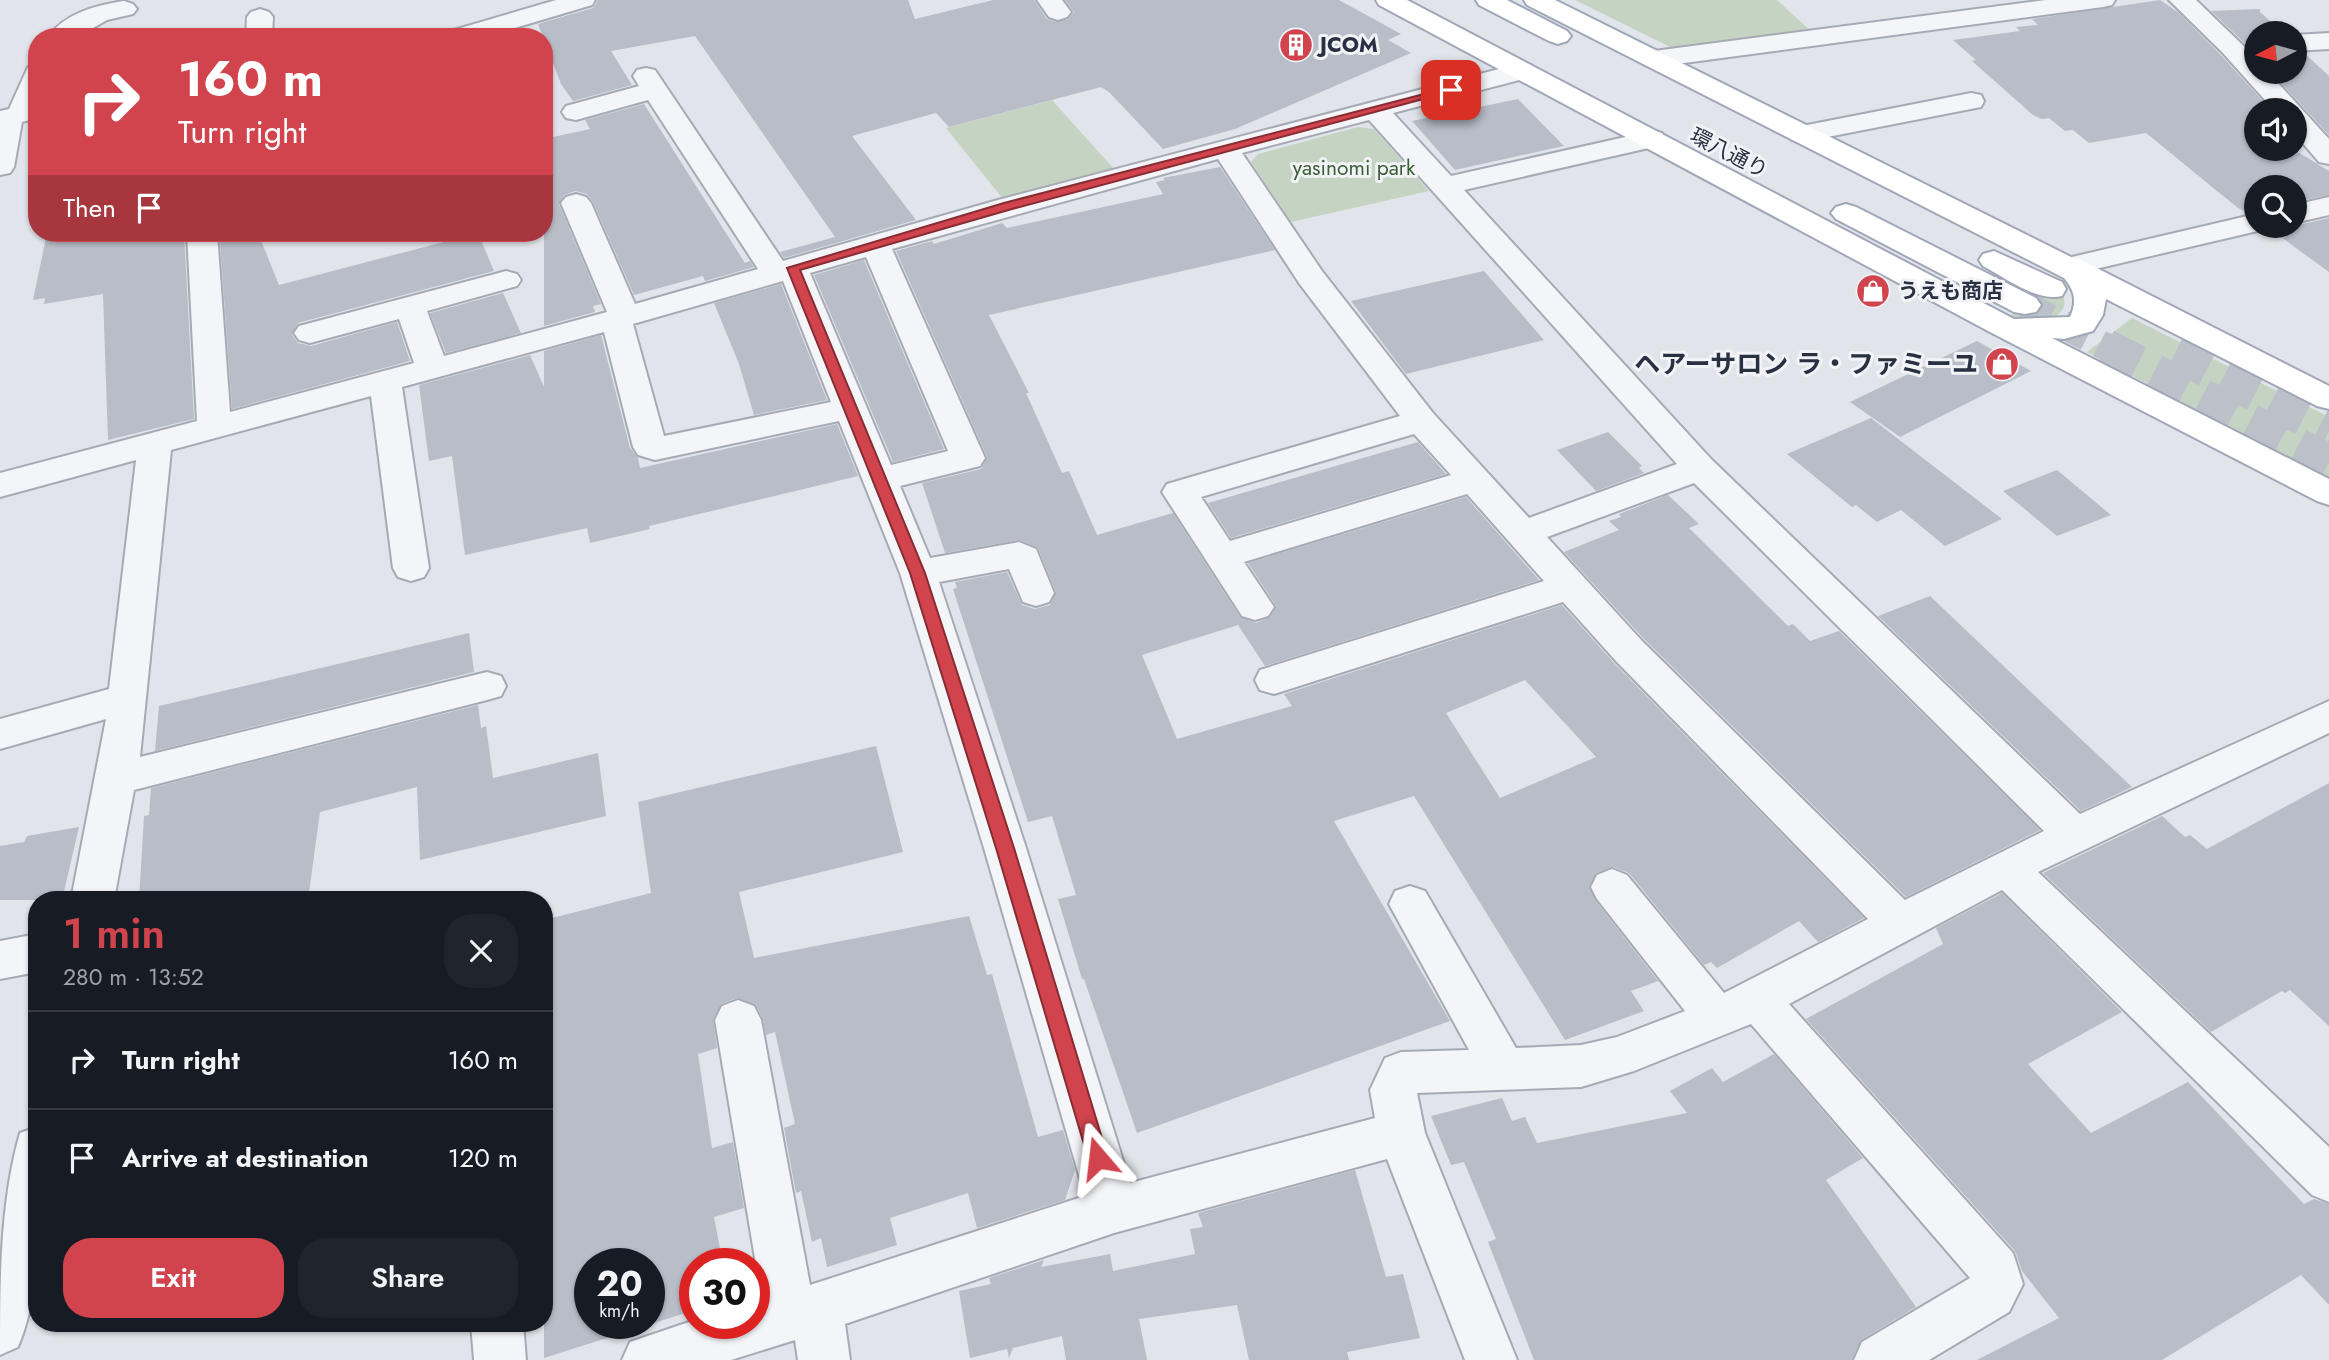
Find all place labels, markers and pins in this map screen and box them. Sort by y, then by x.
building icon: JCOM [1277,26,1315,64]
place label: JCOM [1316,30,1378,60]
pin [1421,60,1481,120]
shop icon: うえも商店 [1854,272,1892,310]
place label: うえも商店 [1898,276,2003,306]
place label: ヘアーサロン ラ・ファミーユ [1634,345,1978,383]
shop icon: ヘアーサロン ラ・ファミーユ [1983,345,2021,383]

